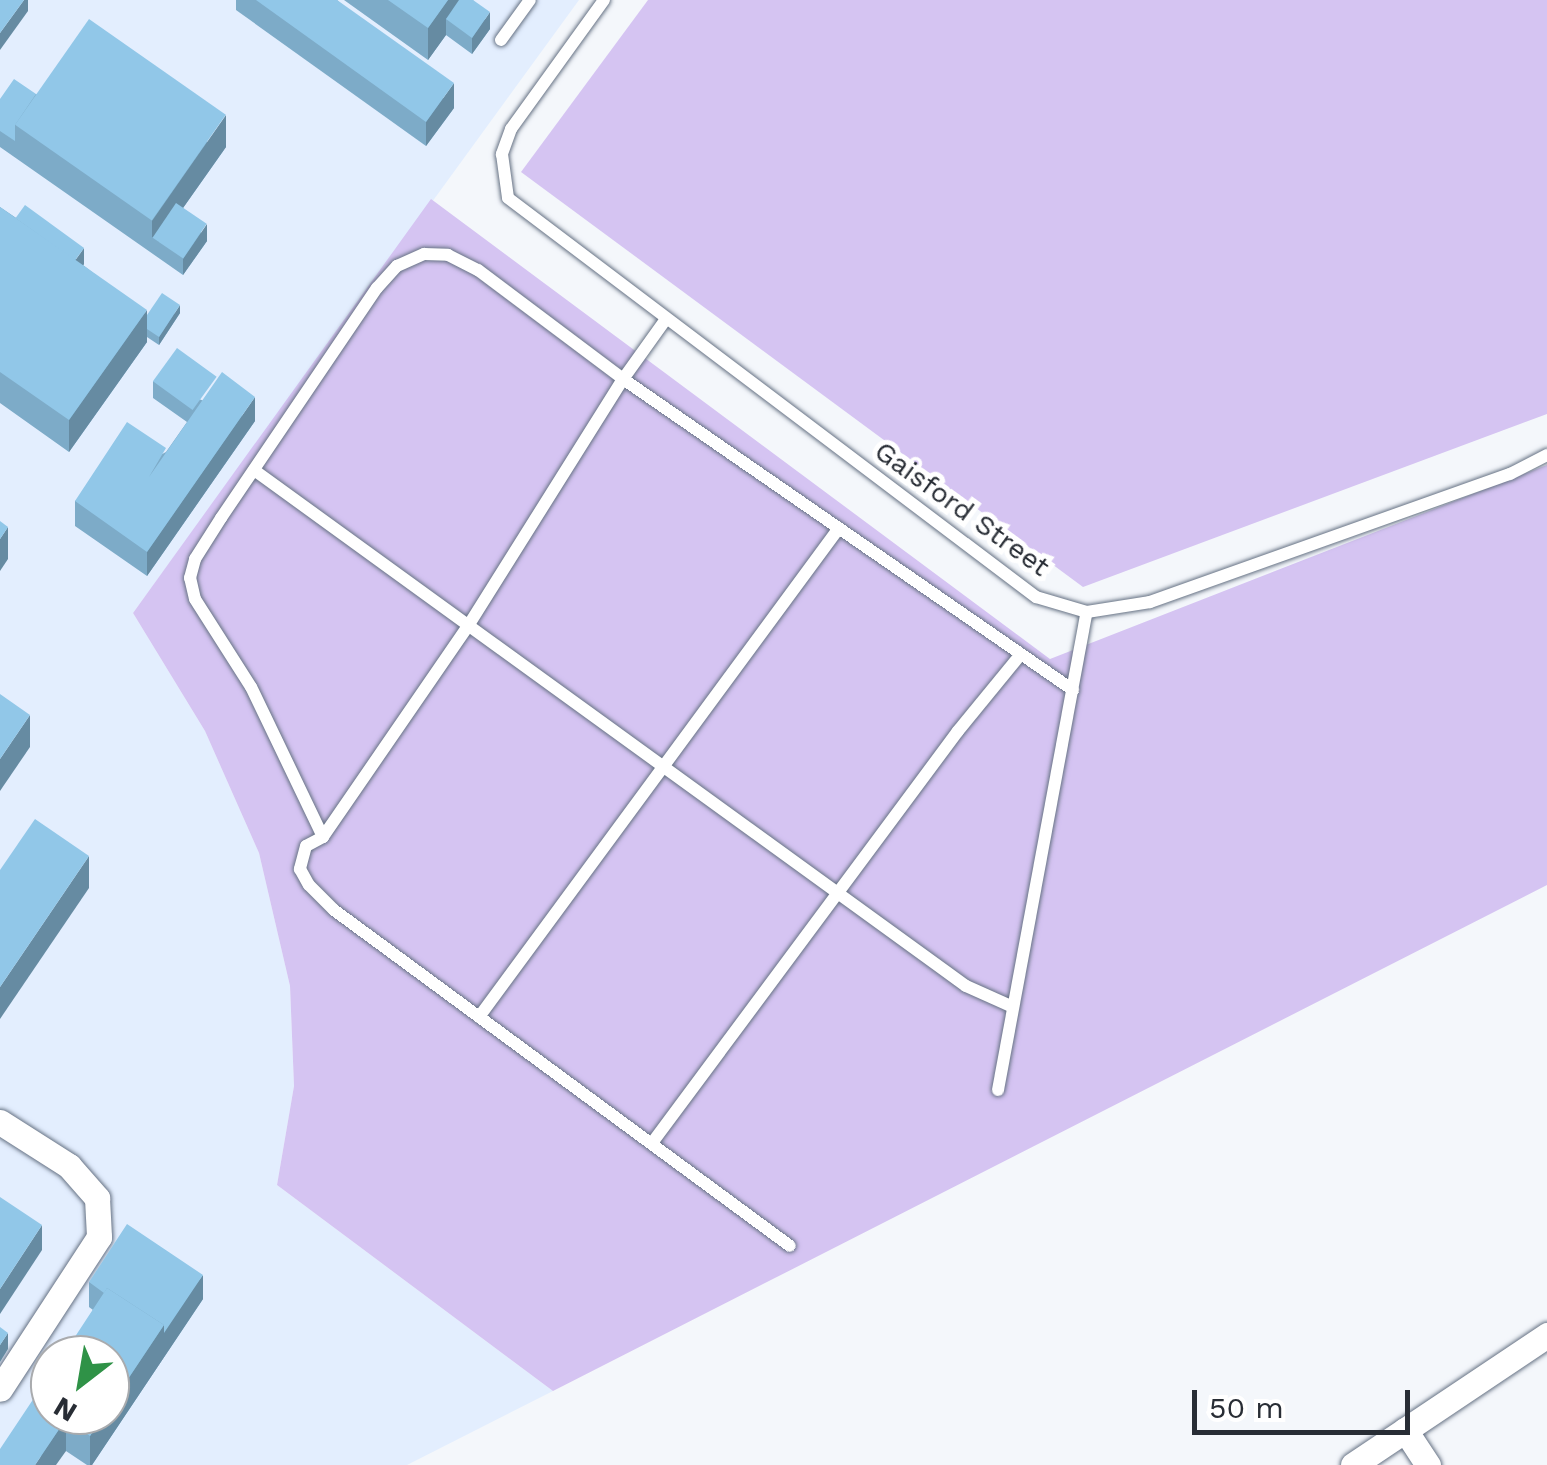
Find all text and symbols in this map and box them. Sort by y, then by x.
street label: Gaisford Street [868,434,1056,584]
north arrow [30,1335,130,1435]
scale bar [1197,1370,1414,1432]
text: N [48,1390,83,1429]
text: 50 m [1209,1390,1284,1425]

